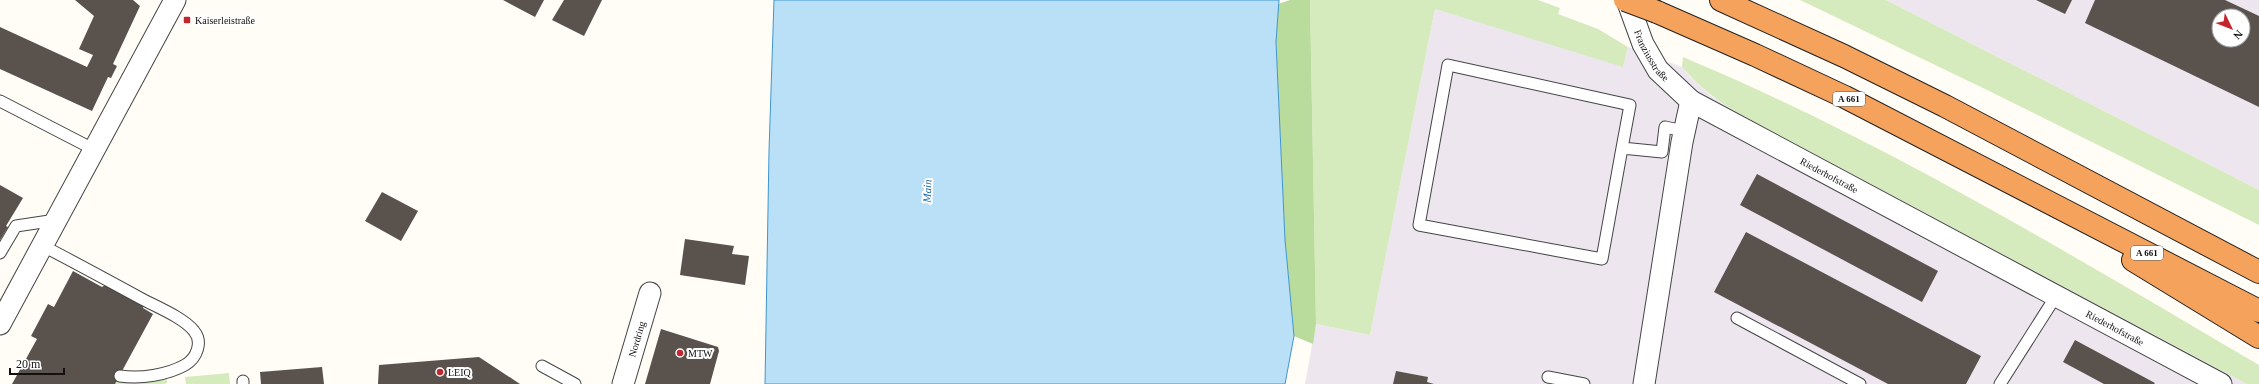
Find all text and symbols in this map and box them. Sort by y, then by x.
north arrow [2211,8,2251,48]
marker: Kaiserleistraße [182,15,192,25]
place label: Kaiserleistraße [195,15,256,26]
street label: Franziusstraße [1632,28,1672,84]
text: N [2231,28,2245,42]
road number: A 661 [1833,92,1865,106]
street label: Riederhofstraße [1798,155,1860,196]
water label: Main [921,179,933,204]
road number: A 661 [2131,246,2163,260]
street label: Riederhofstraße [2084,308,2146,348]
street label: Nordring [626,320,647,358]
marker: MTW [675,348,685,358]
place label: MTW [688,348,713,359]
scale bar [10,350,64,376]
text: 20 m [16,357,41,371]
marker: LEIQ [435,367,445,377]
place label: LEIQ [448,367,472,378]

